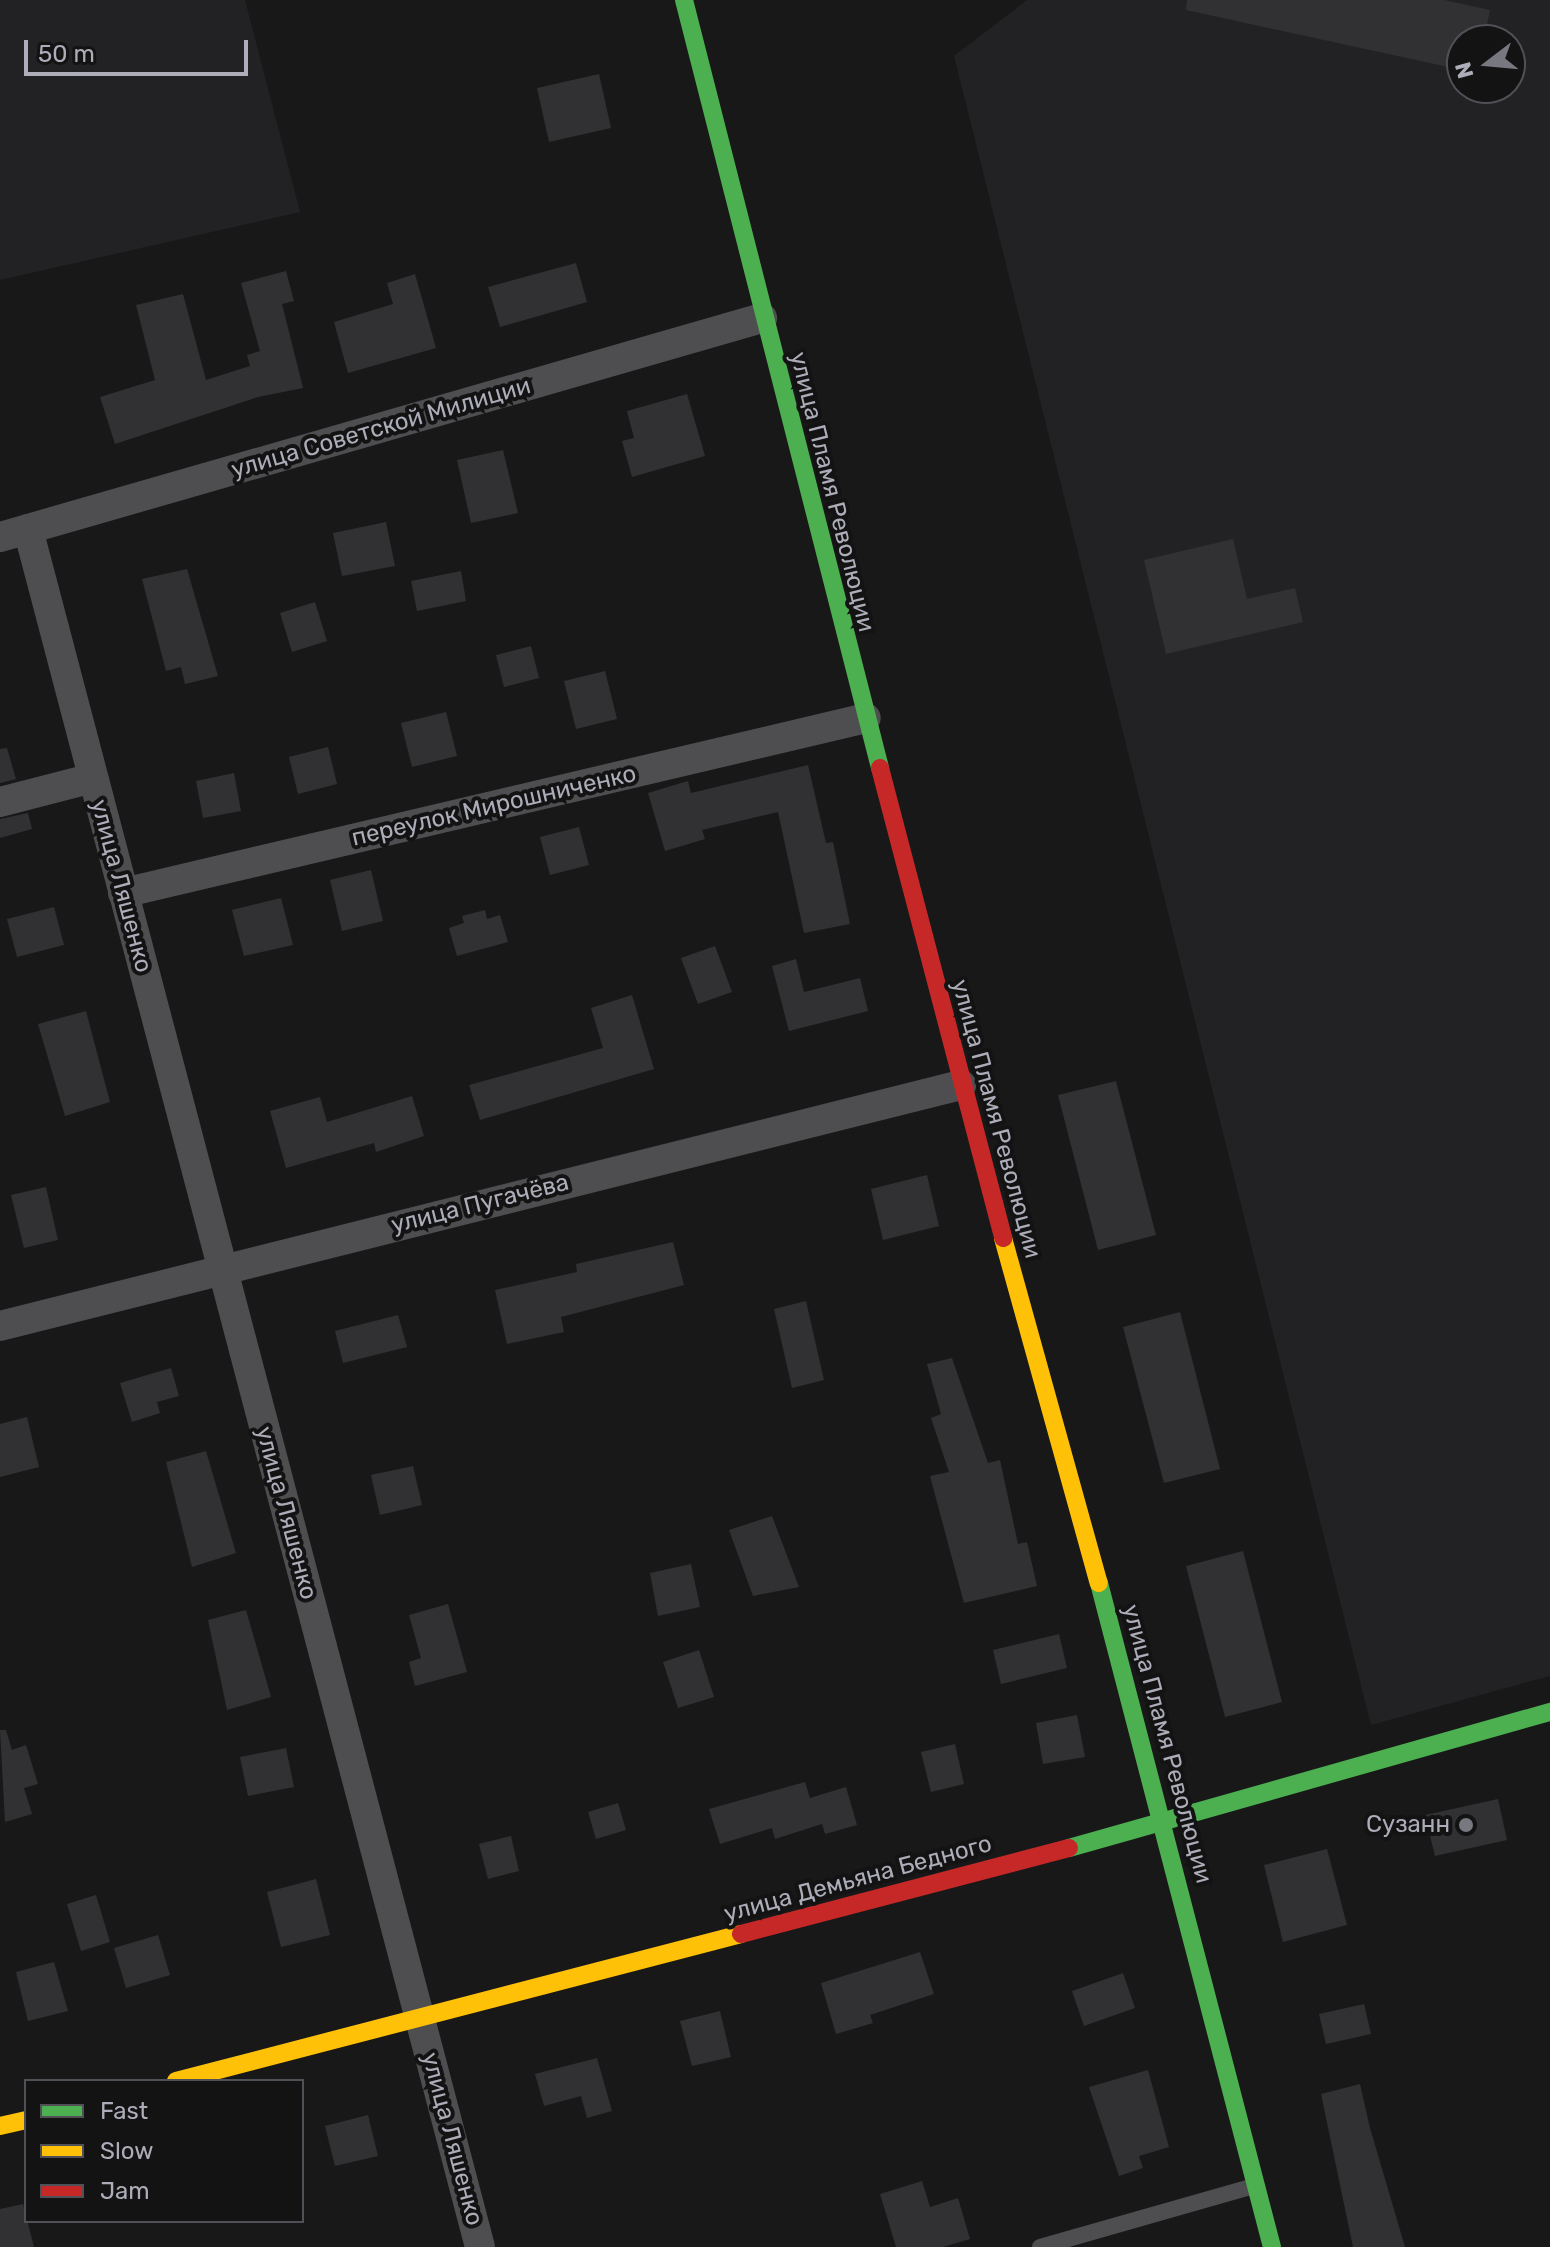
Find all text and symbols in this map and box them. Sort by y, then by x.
scale bar [28,24,252,74]
north arrow [1446,24,1526,104]
text: 50 m [38,40,95,68]
text: N [1449,59,1480,82]
street label: улица Пламя Революции [783,349,881,635]
street label: улица Советской Милиции [228,371,534,485]
street label: переулок Мирошниченко [349,759,639,853]
street label: улица Ляшенко [84,796,158,976]
street label: улица Пламя Революции [945,976,1047,1262]
street label: улица Пугачёва [388,1168,572,1240]
street label: улица Ляшенко [249,1423,323,1603]
street label: улица Пламя Революции [1116,1601,1218,1887]
place label: Сузанн [1366,1811,1450,1839]
marker: Сузанн [1457,1816,1475,1834]
street label: улица Демьяна Бедного [721,1829,995,1929]
street label: улица Ляшенко [415,2049,489,2229]
legend [24,2079,304,2223]
text: Fast [100,2097,148,2125]
text: Slow [100,2137,153,2165]
text: Jam [100,2177,150,2205]

